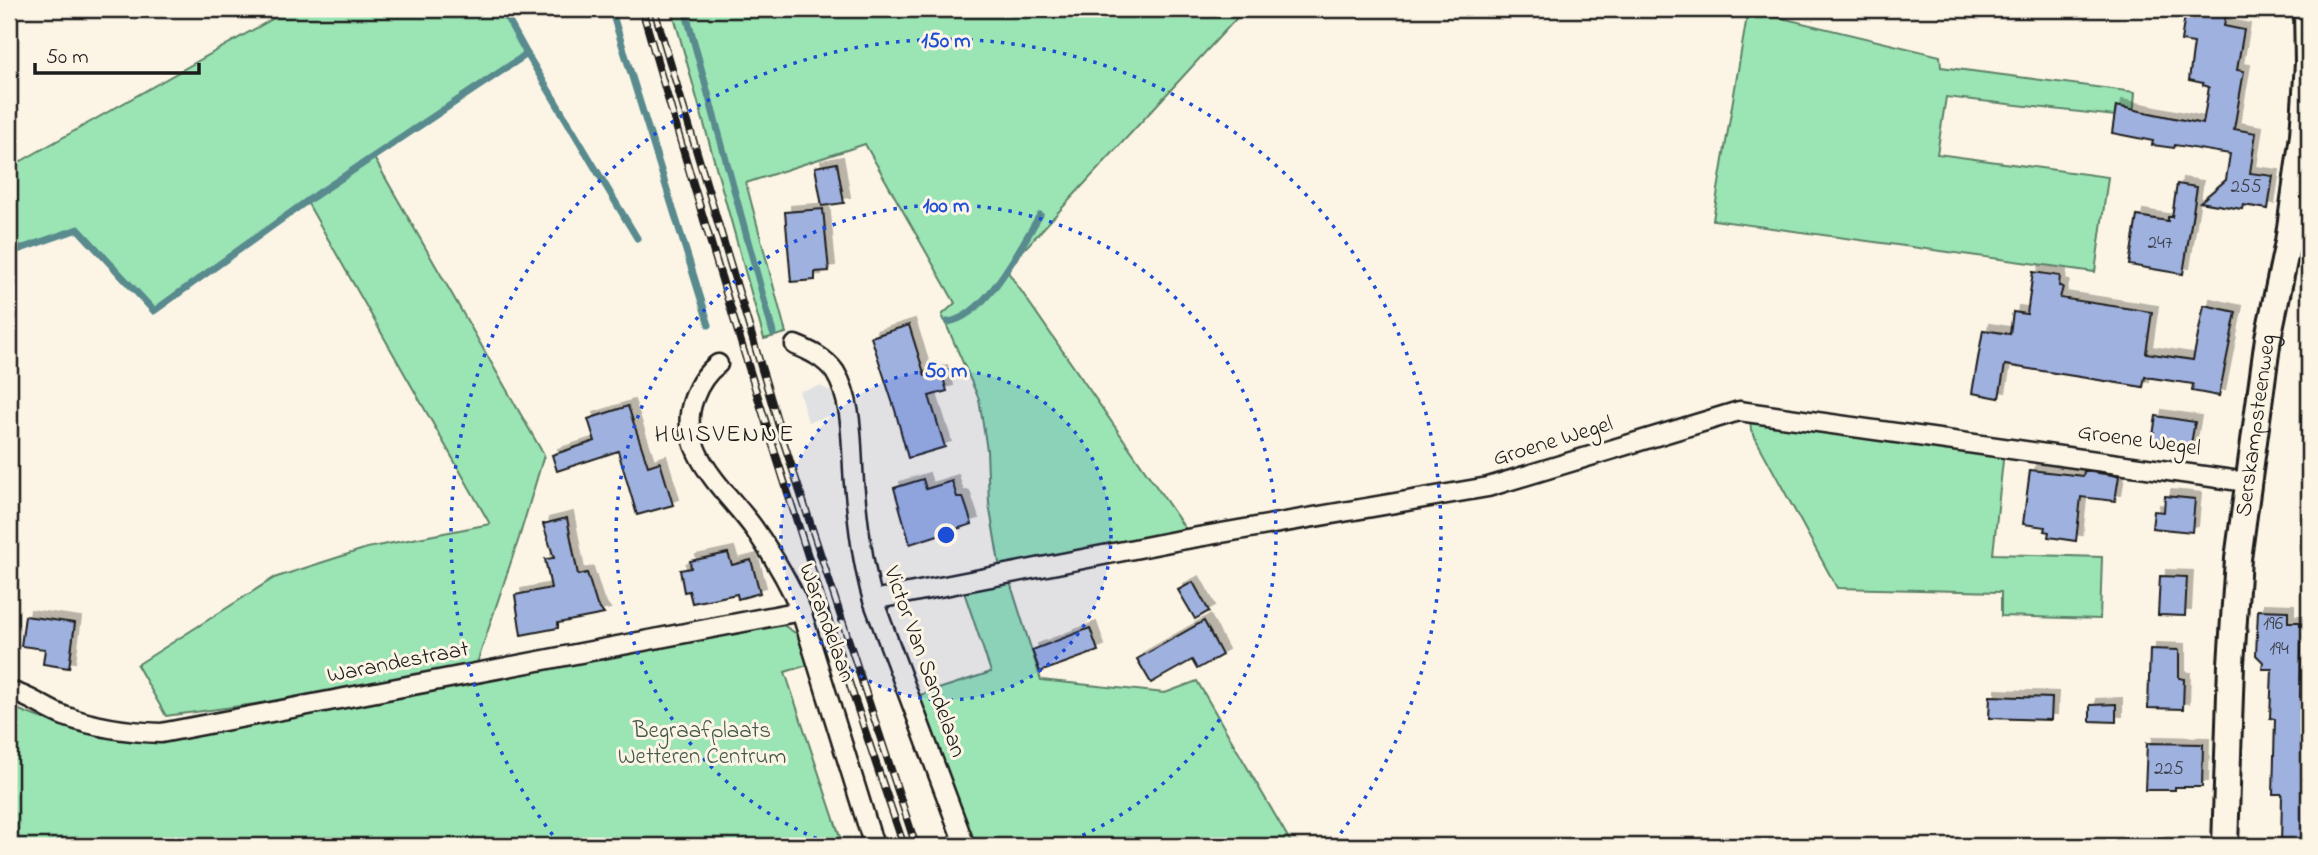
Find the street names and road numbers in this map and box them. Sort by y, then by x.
street label: Serskampsteenweg [2227,332,2286,519]
street label: Groene Wegel [1489,408,1617,477]
street label: Groene Wegel [2075,416,2203,467]
street label: Warandelaan [789,559,863,687]
street label: Victor Van Sandelaan [874,561,974,762]
street label: Warandestraat [324,633,472,693]

